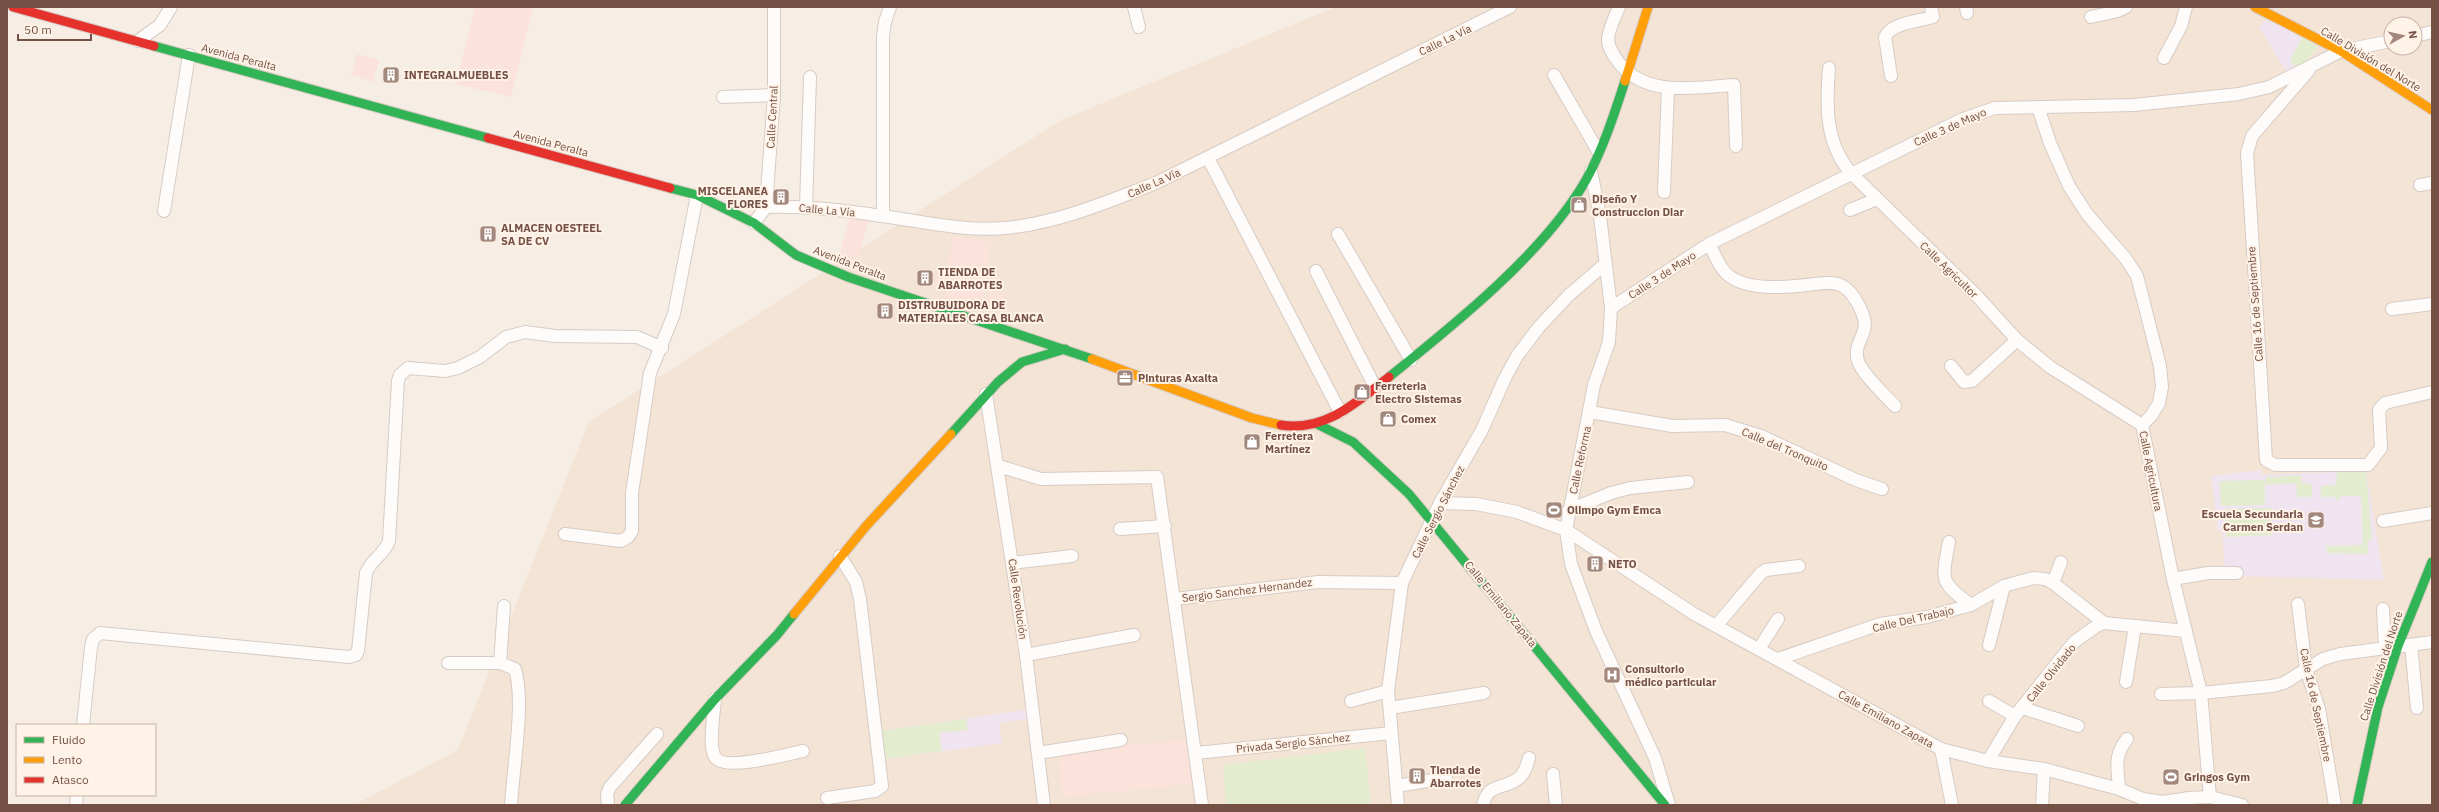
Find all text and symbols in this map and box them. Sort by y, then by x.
scale bar [18,16,91,42]
north arrow [2383,16,2423,56]
street label: Calle La Vía [1417,21,1474,59]
text: 50 m [24,22,52,37]
street label: Calle División del Norte [2319,24,2423,94]
street label: Avenida Peralta [200,40,278,74]
building icon: INTEGRALMUEBLES [381,65,401,85]
place label: INTEGRALMUEBLES [404,68,509,82]
street label: Calle Central [763,85,781,149]
street label: Calle 3 de Mayo [1912,105,1988,149]
street label: Avenida Peralta [512,126,590,160]
street label: Calle La Vía [1125,165,1183,201]
place label: MISCELANEA FLORES [698,184,768,211]
building icon: MISCELANEA FLORES [771,187,791,207]
place label: Diseño Y Construccion Diar [1592,192,1684,219]
shop icon: Diseño Y Construccion Diar [1569,195,1589,215]
street label: Calle La Vía [798,201,856,219]
place label: ALMACEN OESTEEL SA DE CV [501,221,602,248]
building icon: ALMACEN OESTEEL SA DE CV [478,224,498,244]
street label: Calle Agricultor [1917,239,1981,301]
street label: Avenida Peralta [812,243,889,283]
street label: Calle 16 de Septiembre [2244,246,2266,362]
street label: Calle 3 de Mayo [1626,248,1698,302]
place label: TIENDA DE ABARROTES [938,265,1003,292]
building icon: TIENDA DE ABARROTES [915,268,935,288]
place label: DISTRUBUIDORA DE MATERIALES CASA BLANCA [898,298,1044,325]
building icon: DISTRUBUIDORA DE MATERIALES CASA BLANCA [875,301,895,321]
office icon: Pinturas Axalta [1115,368,1135,388]
place label: Pinturas Axalta [1138,371,1218,385]
place label: Ferreteria Electro Sistemas [1375,379,1462,406]
shop icon: Ferreteria Electro Sistemas [1352,382,1372,402]
shop icon: Comex [1378,409,1398,429]
place label: Comex [1401,412,1436,426]
street label: Calle Reforma [1566,424,1594,495]
street label: Calle del Tronquito [1740,424,1830,474]
place label: Ferretera Martínez [1265,429,1313,456]
street label: Calle Agricultura [2136,430,2166,513]
shop icon: Ferretera Martínez [1242,432,1262,452]
street label: Calle Sergio Sánchez [1409,463,1467,561]
sports icon: Olimpo Gym Emca [1544,500,1564,520]
place label: Olimpo Gym Emca [1567,503,1661,517]
place label: Escuela Secundaria Carmen Serdan [2202,507,2303,534]
school or university icon: Escuela Secundaria Carmen Serdan [2306,510,2326,530]
building icon: NETO [1585,554,1605,574]
place label: NETO [1608,557,1637,571]
street label: Calle Revolución [1005,558,1031,640]
street label: Calle Emiliano Zapata [1462,558,1540,650]
street label: Sergio Sanchez Hernandez [1181,575,1313,605]
street label: Calle Del Trabajo [1871,603,1955,635]
street label: Calle División del Norte [2357,609,2405,723]
street label: Calle Olvidado [2023,641,2079,705]
street label: Calle 16 de Septiembre [2297,647,2335,763]
place label: Consultorio médico particular [1625,662,1717,689]
hospital icon: Consultorio médico particular [1602,665,1622,685]
street label: Calle Emiliano Zapata [1836,687,1936,751]
legend [16,724,156,796]
street label: Privada Sergio Sánchez [1235,730,1351,756]
text: Fluido [52,732,86,747]
text: Lento [52,752,82,767]
place label: Tienda de Abarrotes [1430,763,1482,790]
building icon: Tienda de Abarrotes [1407,766,1427,786]
sports icon: Gringos Gym [2161,767,2181,787]
place label: Gringos Gym [2184,770,2250,784]
text: Atasco [52,772,89,787]

